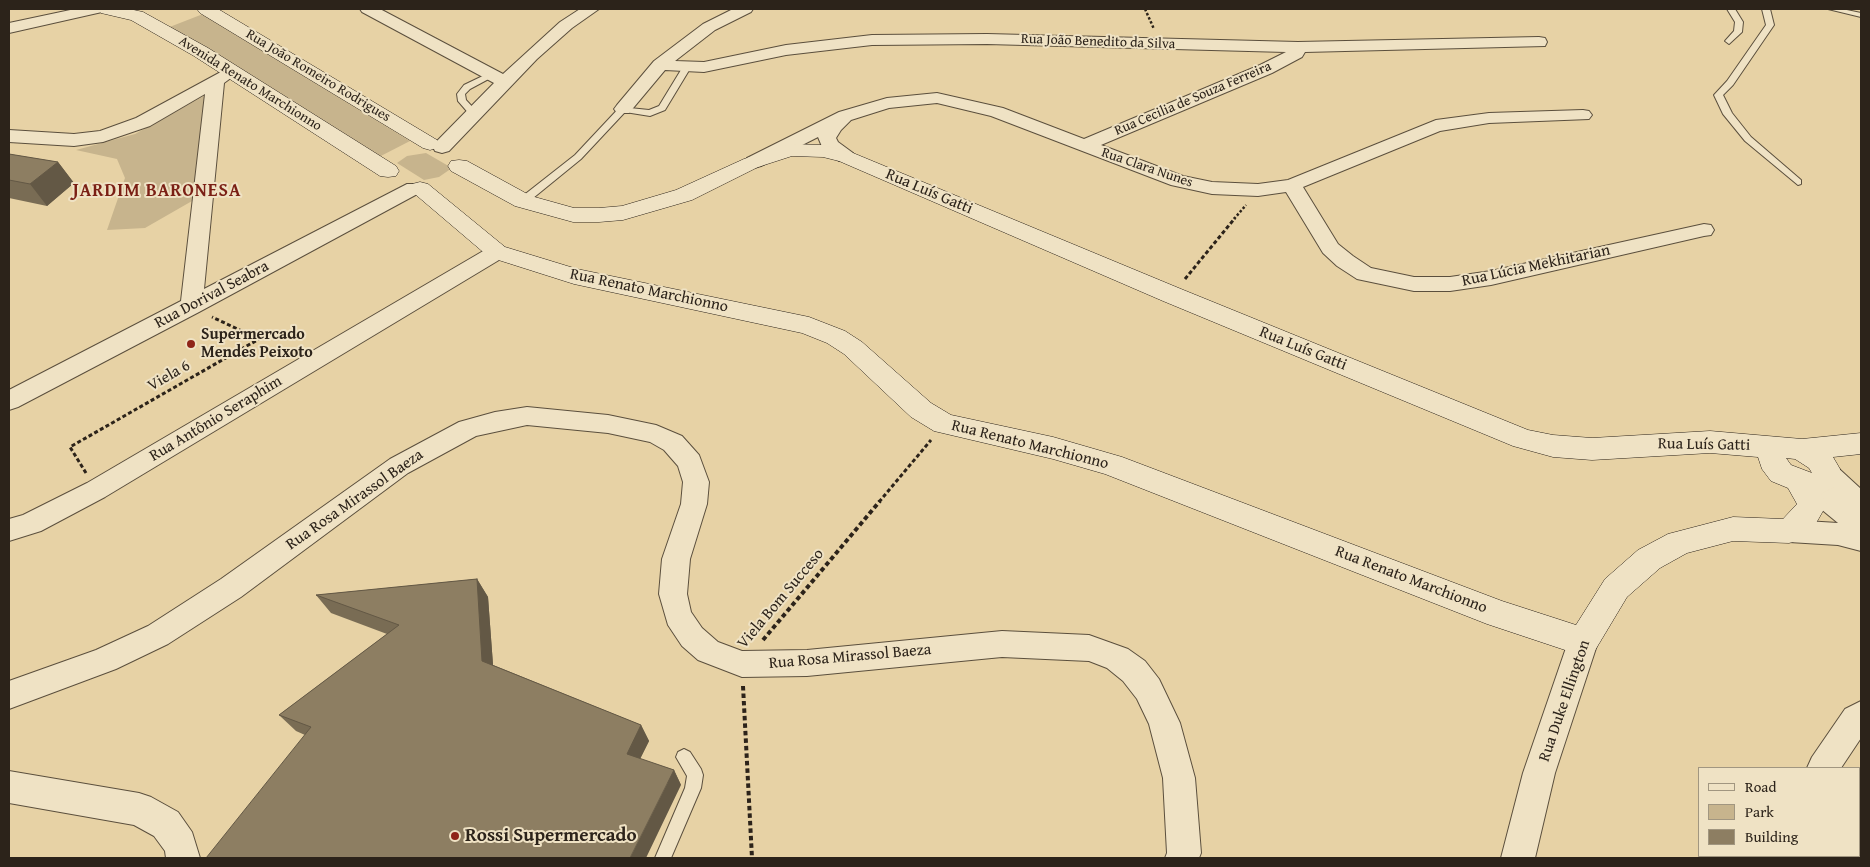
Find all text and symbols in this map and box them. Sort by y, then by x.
street label: Rua João Romeiro Rodrigues [243,26,393,126]
street label: Rua João Benedito da Silva [1021,31,1175,53]
street label: Avenida Renato Marchionno [175,33,325,135]
street label: Rua Cecilia de Souza Ferreira [1112,58,1274,140]
street label: Rua Clara Nunes [1099,145,1195,191]
street label: Rua Luís Gatti [883,165,975,219]
district label: JARDIM BARONESA [71,180,243,202]
street label: Rua Lúcia Mekhitarian [1460,241,1612,291]
street label: Rua Dorival Seabra [152,257,272,333]
street label: Rua Renato Marchionno [568,265,730,317]
street label: Rua Luís Gatti [1256,323,1350,375]
place label: Supermercado Mendes Peixoto [201,325,313,363]
marker: Supermercado Mendes Peixoto [185,338,197,350]
street label: Viela 6 [144,356,194,396]
street label: Rua Antônio Seraphim [146,372,286,466]
street label: Rua Renato Marchionno [949,416,1111,474]
street label: Rua Luís Gatti [1658,435,1750,455]
street label: Rua Rosa Mirassol Baeza [283,445,427,555]
street label: Rua Renato Marchionno [1332,542,1490,618]
street label: Viela Bom Succeso [734,545,828,653]
street label: Rua Duke Ellington [1535,638,1595,764]
street label: Rua Rosa Mirassol Baeza [768,640,932,674]
legend [1698,767,1860,857]
text: Road [1745,776,1776,797]
text: Park [1745,801,1774,822]
place label: Rossi Supermercado [465,825,637,847]
text: Building [1745,826,1798,847]
marker: Rossi Supermercado [449,830,461,842]

